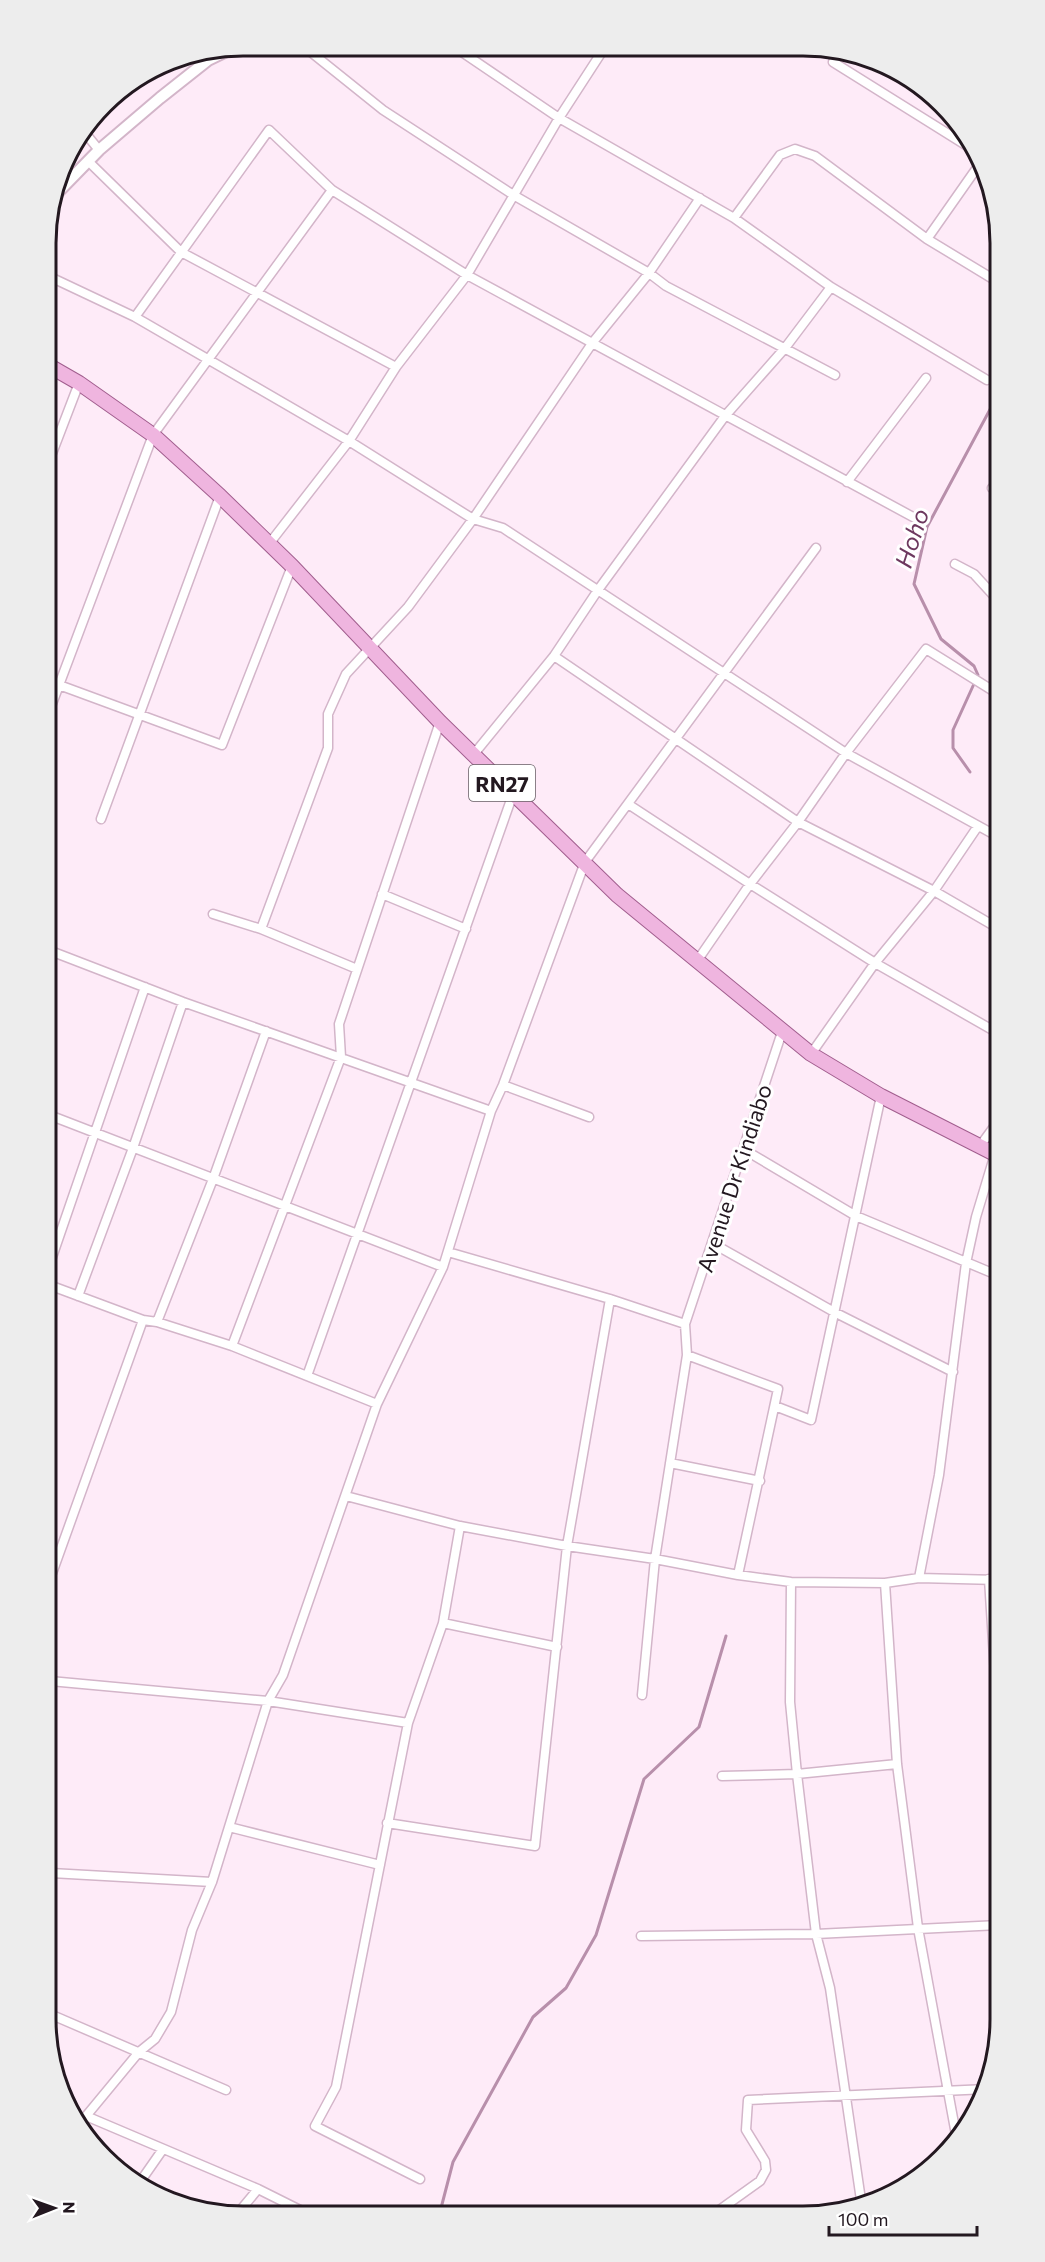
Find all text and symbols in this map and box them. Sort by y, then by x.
water label: Hoho [888,505,934,571]
road number: RN27 [469,765,535,801]
street label: Avenue Dr Kindiabo [691,1081,777,1275]
north arrow [24,2178,84,2238]
scale bar [829,2199,978,2237]
text: N [60,2202,79,2214]
text: 100 m [838,2208,888,2230]

